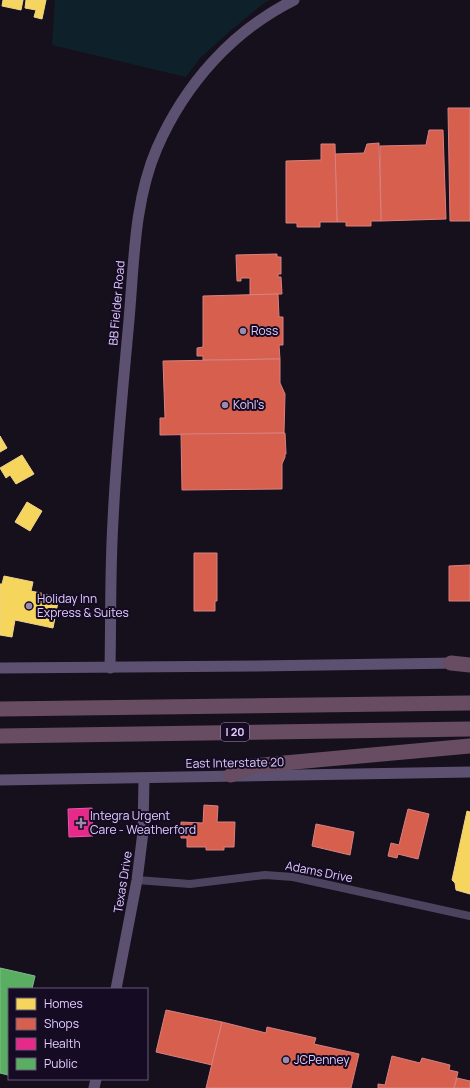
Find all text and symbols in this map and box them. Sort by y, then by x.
street label: BB Fielder Road [104,260,129,346]
place label: Ross [251,322,278,339]
marker: Ross [238,326,248,336]
place label: Kohl's [233,396,264,413]
marker: Kohl's [220,400,230,410]
place label: Holiday Inn Express & Suites [37,590,129,621]
marker: Holiday Inn Express & Suites [24,601,34,611]
road number: I 20 [221,723,249,741]
street label: East Interstate 20 [186,753,284,772]
place label: Integra Urgent Care - Weatherford [90,807,196,838]
marker: Integra Urgent Care - Weatherford [75,817,87,829]
street label: Texas Drive [109,850,136,914]
street label: Adams Drive [284,857,354,886]
legend [8,988,148,1080]
text: Homes [44,995,83,1012]
text: Shops [44,1015,79,1032]
text: Health [44,1035,81,1052]
place label: JCPenney [294,1051,350,1068]
text: Public [44,1055,78,1072]
marker: JCPenney [281,1055,291,1065]

